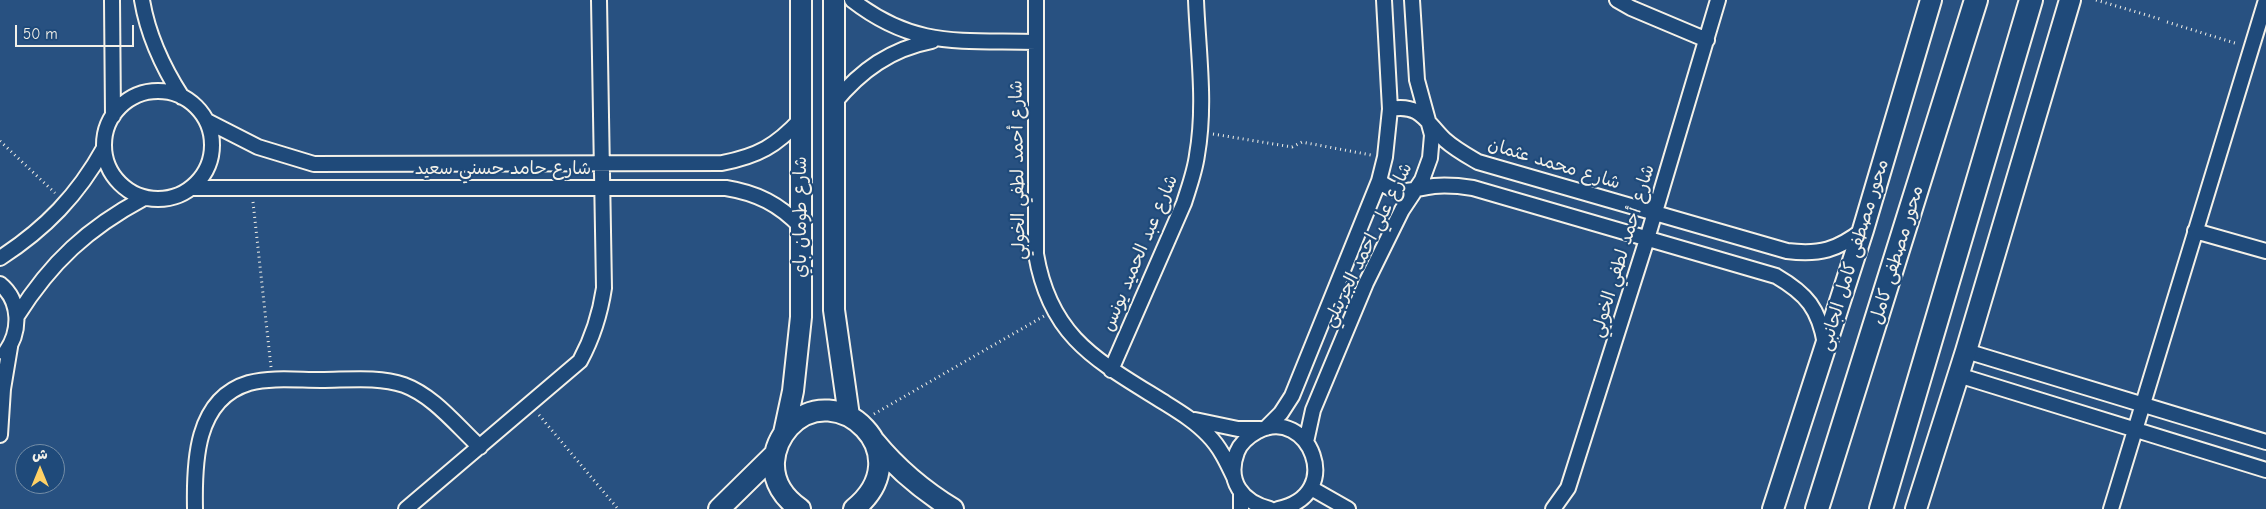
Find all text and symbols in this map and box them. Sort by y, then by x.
scale bar [18,15,136,47]
text: 50 m [23,25,58,43]
street label: شارع أحمد لطفي الخولي [1006,80,1030,260]
street label: شارع محمد عثمان [1485,134,1623,194]
street label: شارع طومان باي [790,156,812,278]
street label: محور مصطفى كامل الجانبى [1815,157,1893,353]
street label: شارع حامد حسني سعيد [415,158,591,180]
street label: شارع علي احمد الجريتلي [1319,159,1417,331]
street label: شارع أحمد لطفي الخولي [1586,162,1660,340]
street label: شارع عبد الحميد يونس [1097,172,1183,334]
street label: محور مصطفى كامل [1866,183,1928,327]
north arrow [15,444,65,494]
text: ش [32,446,48,463]

